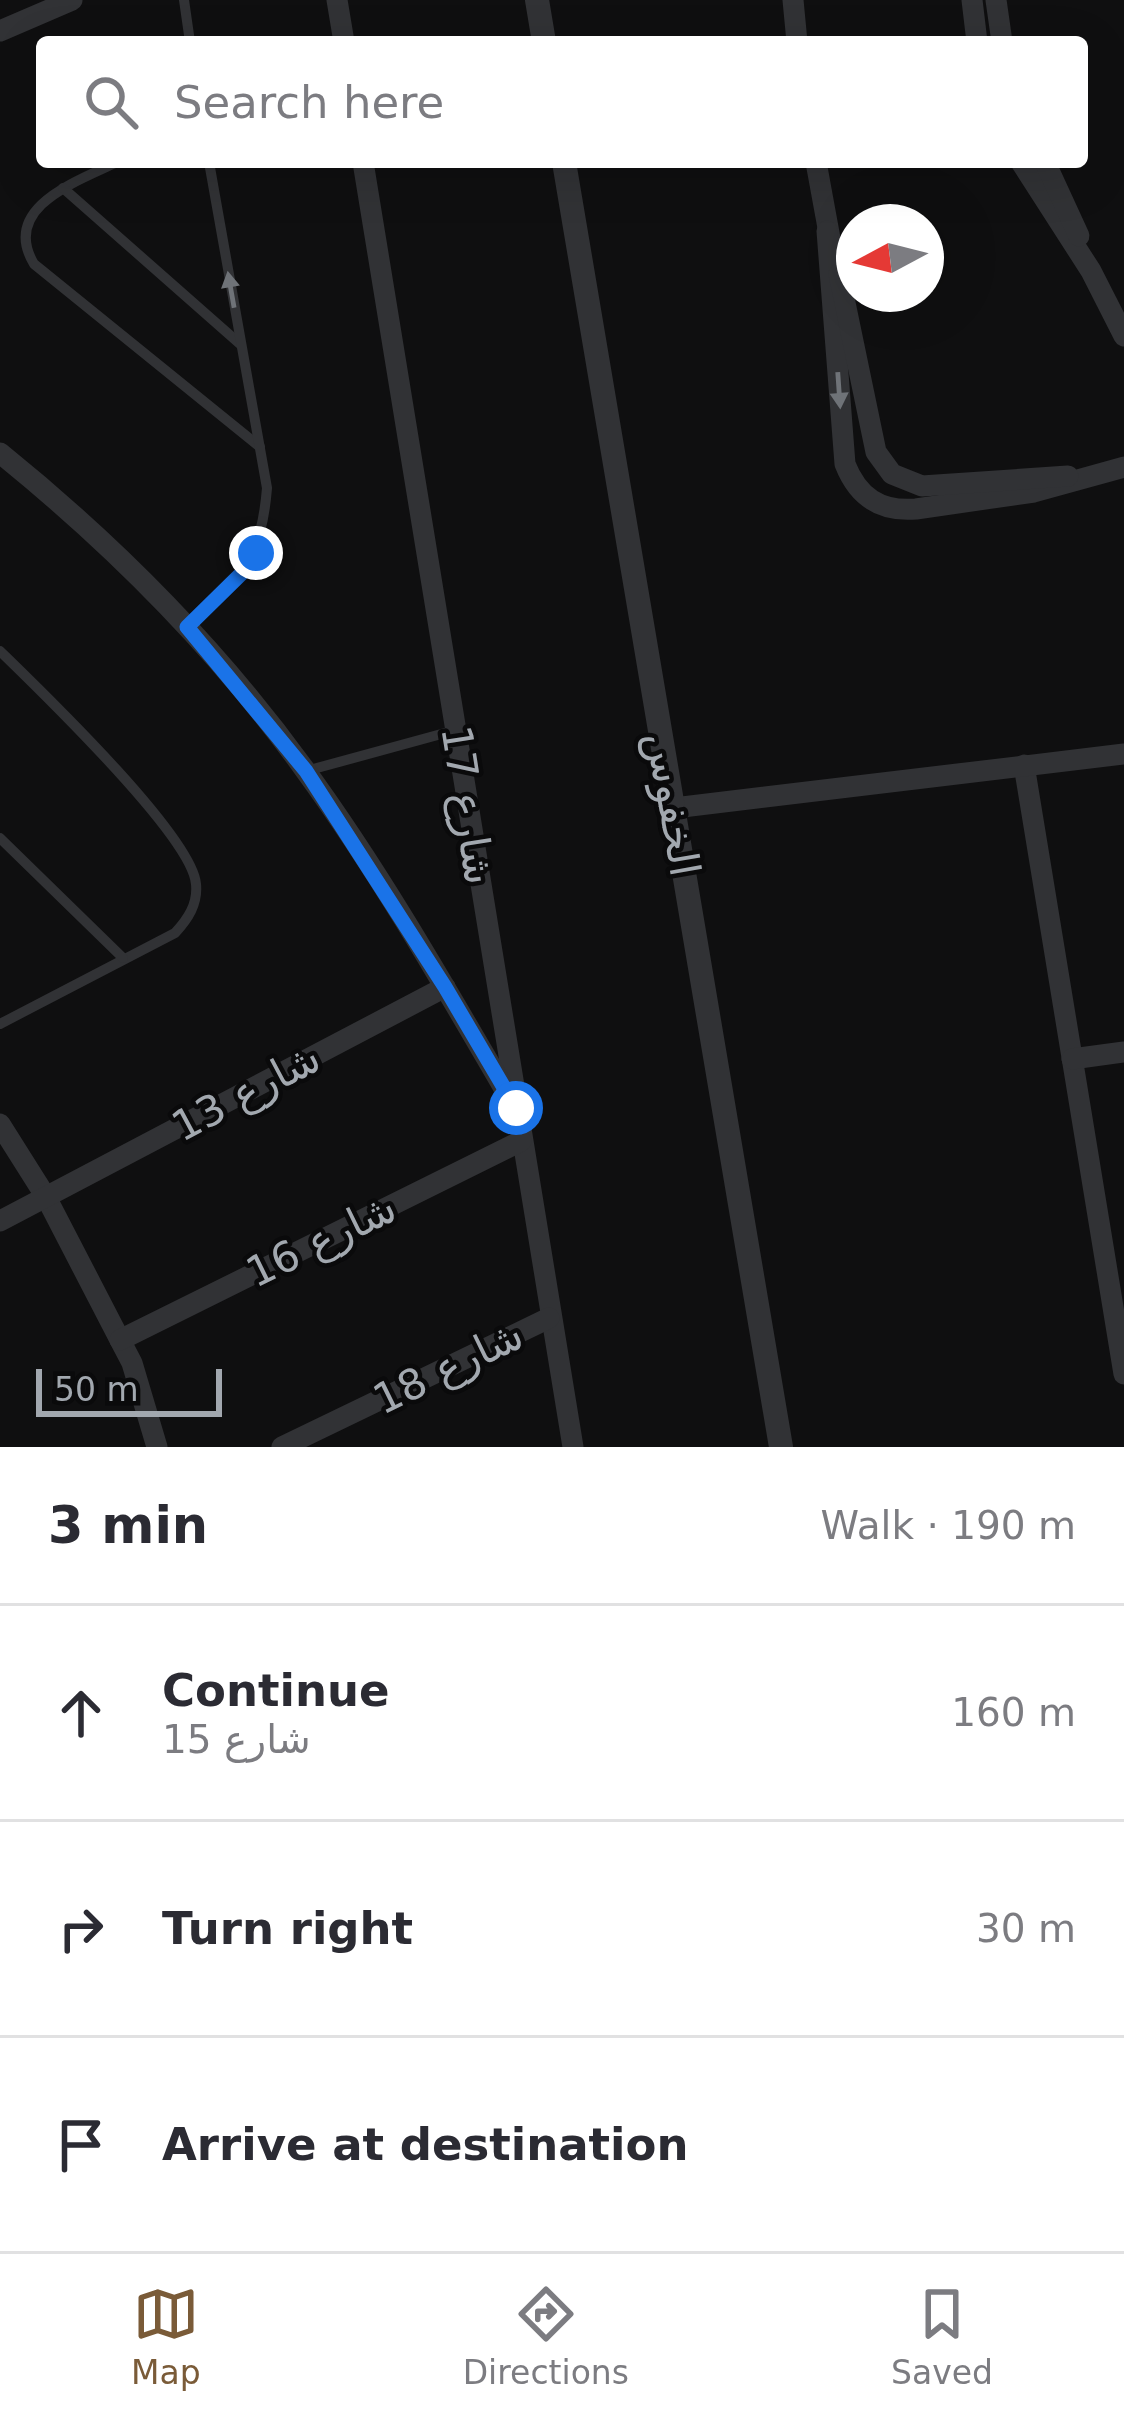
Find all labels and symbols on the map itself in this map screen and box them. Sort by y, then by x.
north arrow [836,204,944,312]
one-way arrow [221,271,240,308]
one-way arrow [829,372,848,409]
route end [229,526,283,580]
street label: شارع 17 [431,722,505,888]
street label: الخفوس [636,728,710,880]
street label: شارع 13 [164,1033,328,1151]
route start [489,1081,543,1135]
street label: شارع 16 [238,1183,404,1297]
street label: شارع 18 [365,1310,531,1424]
scale bar [36,1363,222,1416]

